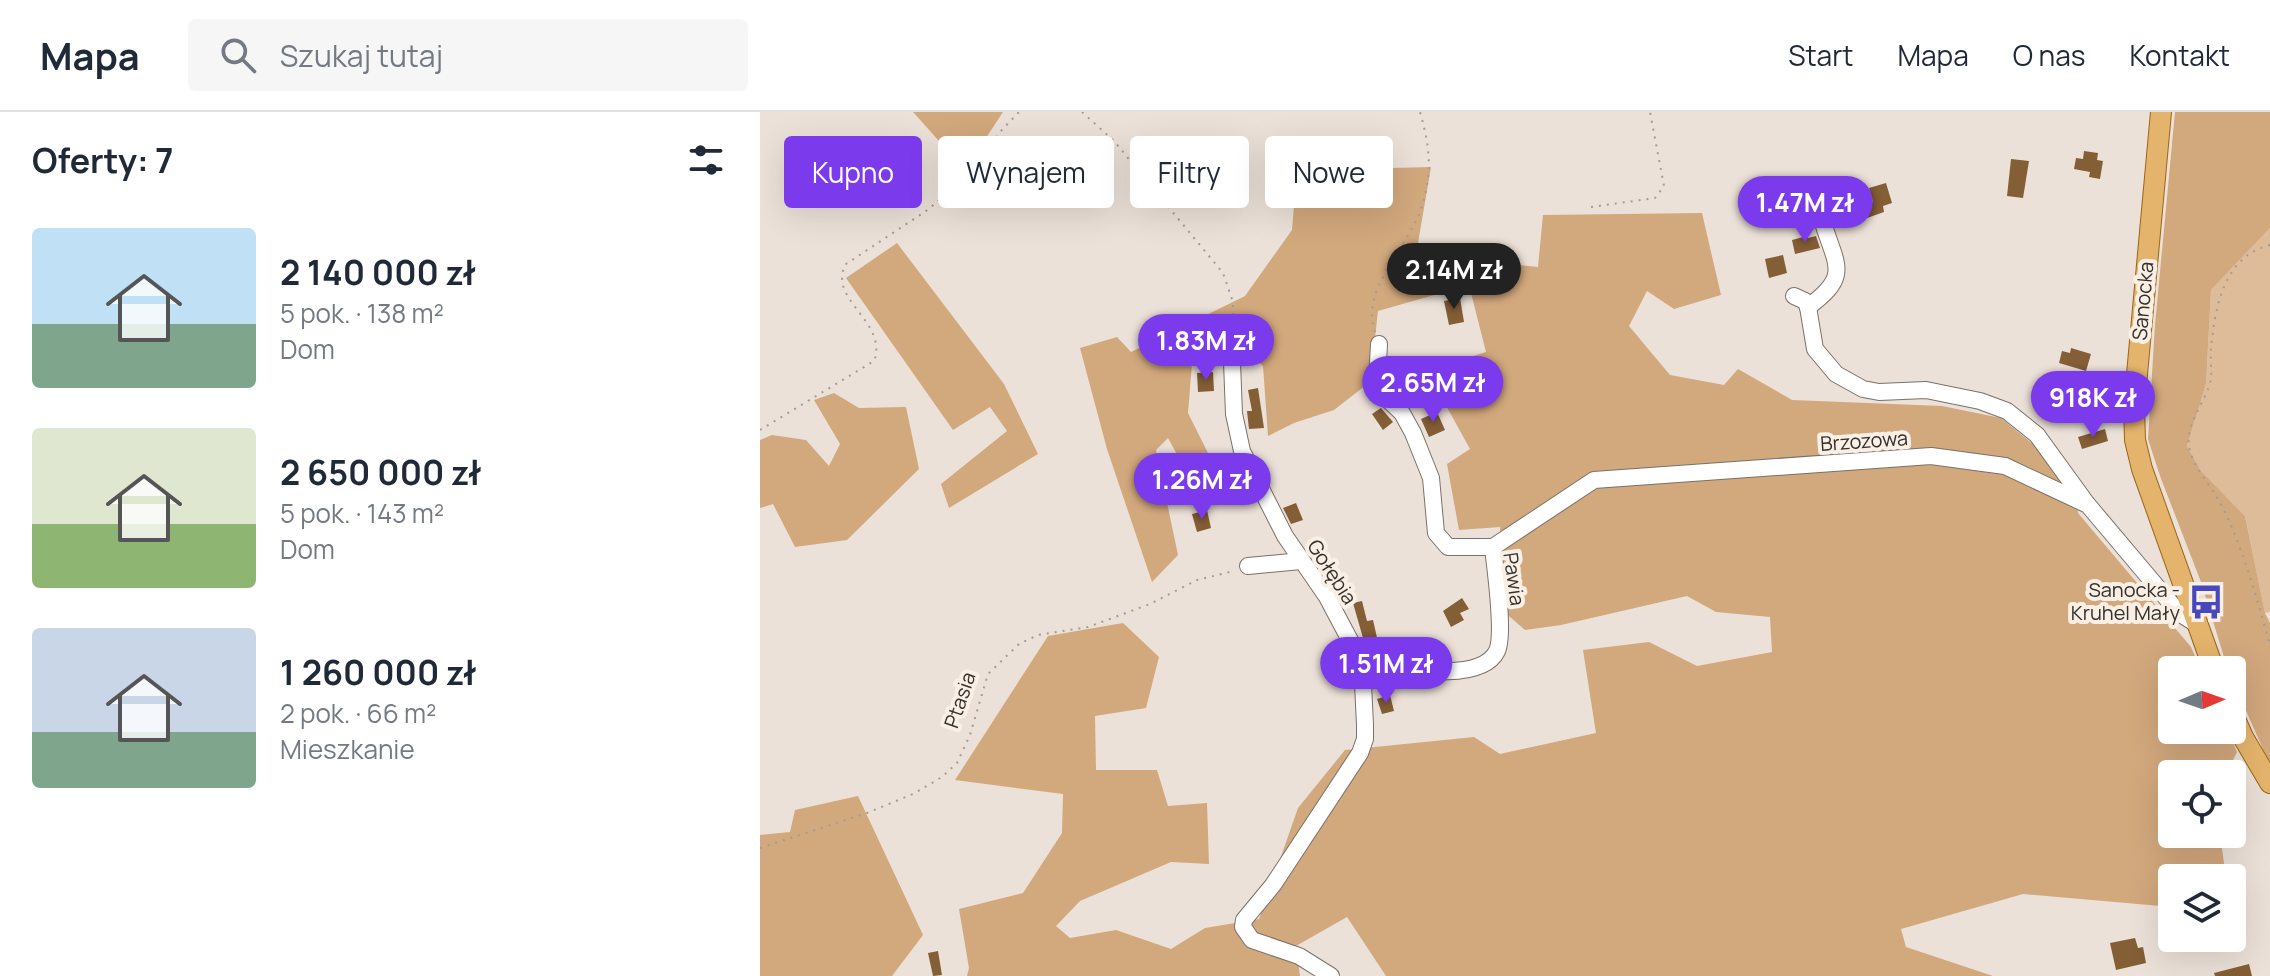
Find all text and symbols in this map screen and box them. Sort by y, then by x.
search box [188,19,748,91]
text: Mapa [40,29,140,81]
icon: search [216,33,260,77]
text: Szukaj tutaj [280,35,443,76]
text: Start [1788,36,1853,74]
text: Mapa [1897,36,1969,74]
text: O nas [2013,36,2085,74]
text: Kontakt [2129,36,2230,74]
chip: Kupno [784,136,922,208]
chip: Wynajem [938,136,1114,208]
chip: Filtry [1130,136,1249,208]
chip: Nowe [1265,136,1393,208]
text: Oferty: 7 [32,137,174,183]
icon: filters [684,138,728,182]
pin: 1.47M zł [1722,176,1888,244]
text: 1.47M zł [1756,184,1854,220]
pin: 2.14M zł [1371,243,1537,311]
text: 2 140 000 zł [280,249,476,295]
text: 2.14M zł [1405,251,1503,287]
icon: home [96,260,192,356]
street label: Sanocka [2126,260,2159,342]
text: 5 pok. · 138 m² [280,295,444,331]
pin: 1.83M zł [1123,314,1289,382]
text: 1.83M zł [1156,322,1256,358]
text: Dom [280,331,335,367]
pin: 2.65M zł [1350,356,1516,424]
text: 2.65M zł [1380,364,1486,400]
pin: 918K zł [2019,371,2167,439]
text: 918K zł [2049,379,2137,415]
street label: Brzozowa [1819,424,1909,457]
text: 2 650 000 zł [280,449,482,495]
pin: 1.26M zł [1119,453,1285,521]
icon: home [96,460,192,556]
text: 1.26M zł [1152,461,1252,497]
text: 5 pok. · 143 m² [280,495,444,531]
text: Dom [280,531,335,567]
street label: Gołębia [1301,534,1363,609]
street label: Pawia [1497,551,1532,607]
place label: Sanocka - Kruhel Mały [2071,576,2180,626]
bus stop icon: Sanocka - Kruhel Mały [2187,583,2225,621]
pin: 1.51M zł [1303,637,1469,705]
text: 1.51M zł [1338,645,1434,681]
text: 1 260 000 zł [280,649,477,695]
north arrow [2158,656,2246,744]
map controls [2158,656,2246,952]
icon: home [96,660,192,756]
street label: Ptasia [937,668,982,731]
text: 2 pok. · 66 m² [280,695,436,731]
text: Mieszkanie [280,731,415,767]
button: locate [2158,760,2246,848]
button: layers [2158,864,2246,952]

